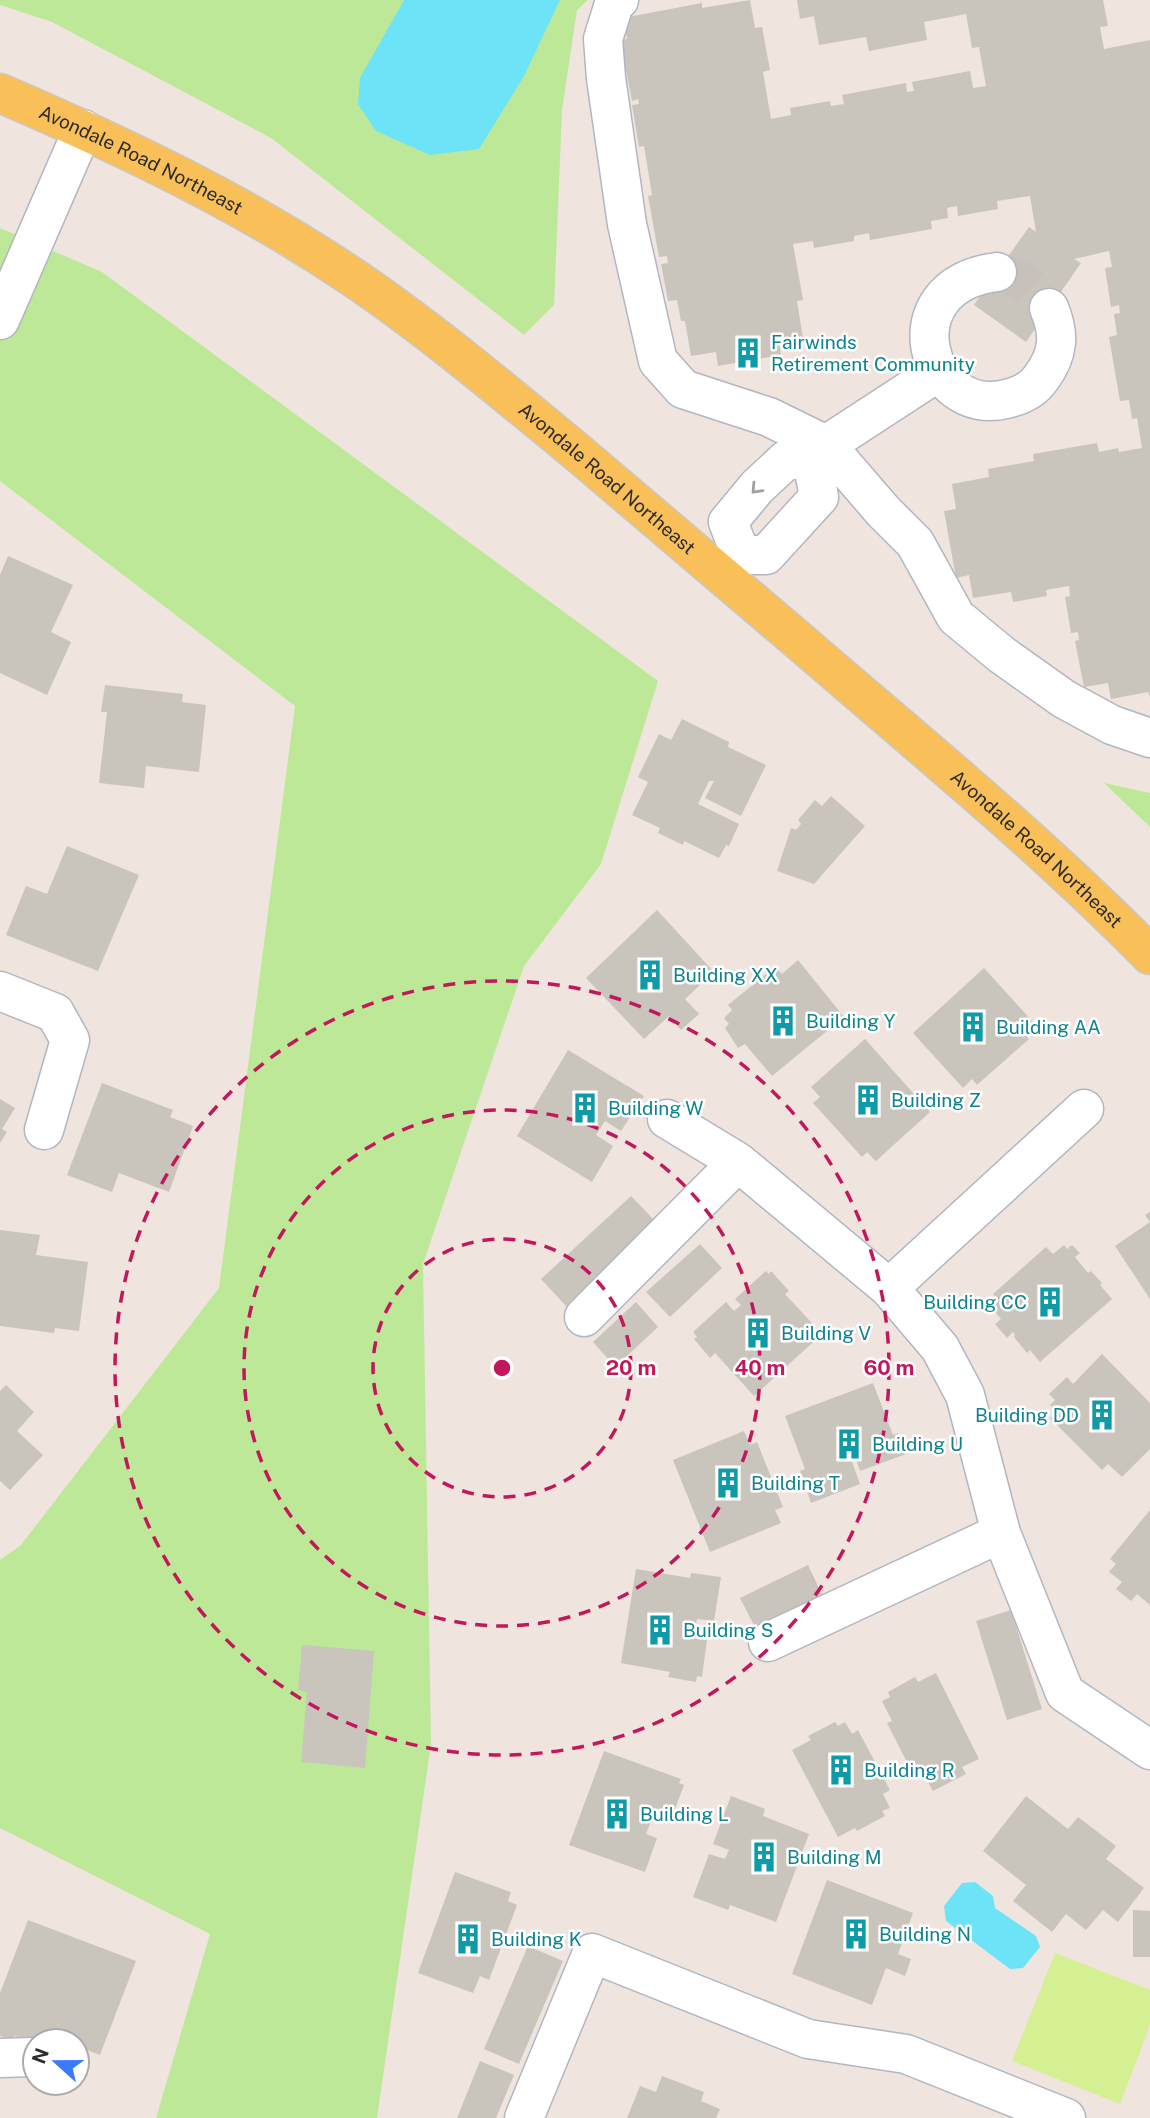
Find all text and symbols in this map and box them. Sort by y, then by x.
street label: Avondale Road Northeast [36,101,247,219]
place label: Fairwinds Retirement Community [771,331,975,375]
building icon: Fairwinds Retirement Community [731,336,765,370]
street label: Avondale Road Northeast [514,398,700,559]
one-way arrow [751,481,764,494]
street label: Avondale Road Northeast [946,765,1127,932]
building icon: Building XX [633,958,667,992]
place label: Building XX [673,964,778,986]
building icon: Building Y [766,1004,800,1038]
place label: Building Y [806,1010,896,1032]
building icon: Building AA [956,1010,990,1044]
place label: Building AA [996,1016,1101,1038]
building icon: Building Z [851,1083,885,1117]
place label: Building Z [891,1089,981,1111]
building icon: Building W [568,1091,602,1125]
place label: Building W [608,1097,703,1119]
building icon: Building CC [1033,1285,1067,1319]
place label: Building CC [923,1291,1027,1313]
building icon: Building V [741,1316,775,1350]
place label: Building V [781,1322,871,1344]
text: 20 m [606,1355,656,1380]
text: 40 m [735,1355,785,1380]
text: 60 m [864,1355,914,1380]
centre of rings [490,1356,514,1380]
building icon: Building DD [1085,1398,1119,1432]
place label: Building DD [975,1404,1079,1426]
building icon: Building U [832,1427,866,1461]
place label: Building U [872,1433,963,1455]
building icon: Building T [711,1466,745,1500]
place label: Building T [751,1472,840,1494]
building icon: Building S [643,1613,677,1647]
place label: Building S [683,1619,773,1641]
building icon: Building R [824,1753,858,1787]
place label: Building R [864,1759,955,1781]
building icon: Building L [600,1797,634,1831]
place label: Building L [640,1803,729,1825]
building icon: Building M [747,1840,781,1874]
place label: Building M [787,1846,882,1868]
building icon: Building N [839,1917,873,1951]
building icon: Building K [451,1922,485,1956]
place label: Building N [879,1923,971,1945]
place label: Building K [491,1928,582,1950]
north arrow [21,2027,91,2097]
text: N [27,2045,53,2067]

